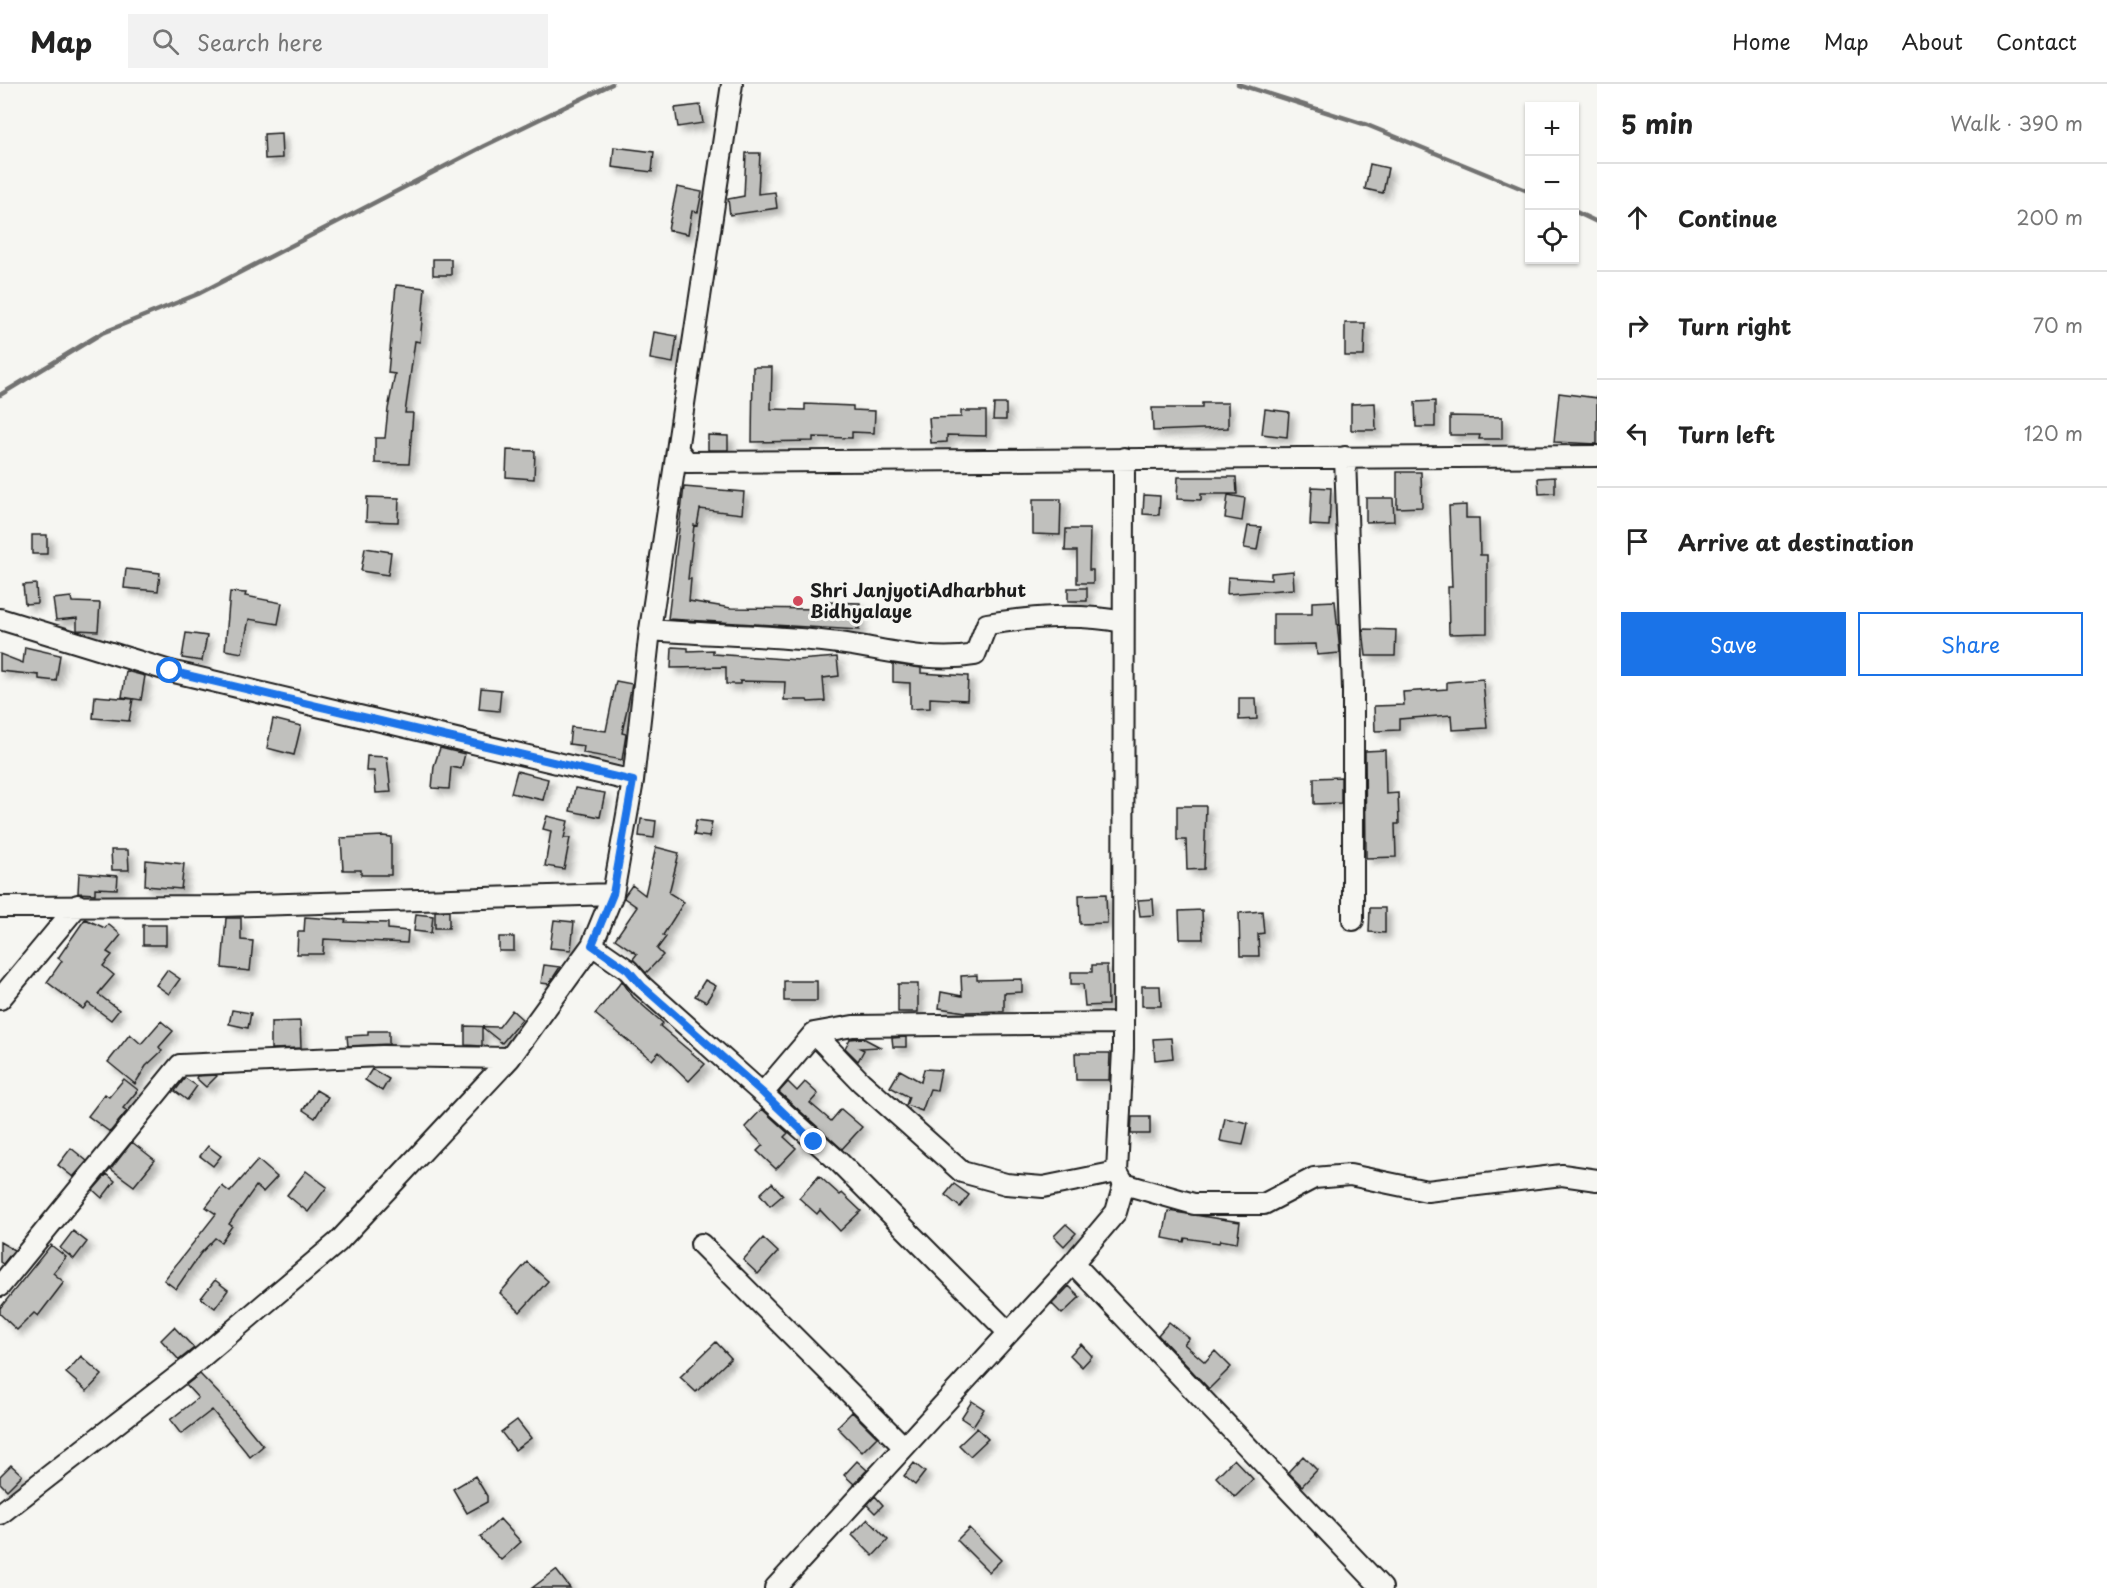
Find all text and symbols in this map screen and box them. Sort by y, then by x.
search box [128,14,548,68]
text: Map [30,20,92,63]
icon: search [149,25,182,58]
text: Search here [197,25,323,58]
text: Home [1732,25,1791,57]
text: Map [1824,25,1869,57]
text: About [1902,25,1963,57]
text: Contact [1996,25,2077,57]
map controls [1525,102,1579,264]
button: + [1525,102,1579,156]
text: 5 min [1621,104,1693,143]
text: Walk · 390 m [1950,108,2083,138]
button: − [1525,156,1579,210]
icon: ahead [1621,201,1654,234]
text: Continue [1678,201,1777,234]
text: 200 m [2016,202,2083,232]
button: locate [1525,210,1579,264]
icon: right [1621,309,1654,342]
text: Turn right [1678,309,1791,342]
text: 70 m [2033,310,2083,340]
icon: left [1621,417,1654,450]
text: Turn left [1678,417,1775,450]
text: 120 m [2024,418,2083,448]
icon: arrive [1621,525,1654,558]
text: Arrive at destination [1678,525,1914,558]
place label: Shri JanjyotiAdharbhut Bidhyalaye [810,576,1026,624]
marker: Shri JanjyotiAdharbhut Bidhyalaye [791,594,805,608]
button: Save [1621,612,1846,676]
button: Share [1858,612,2083,676]
route start [156,657,182,683]
route end [800,1128,826,1154]

